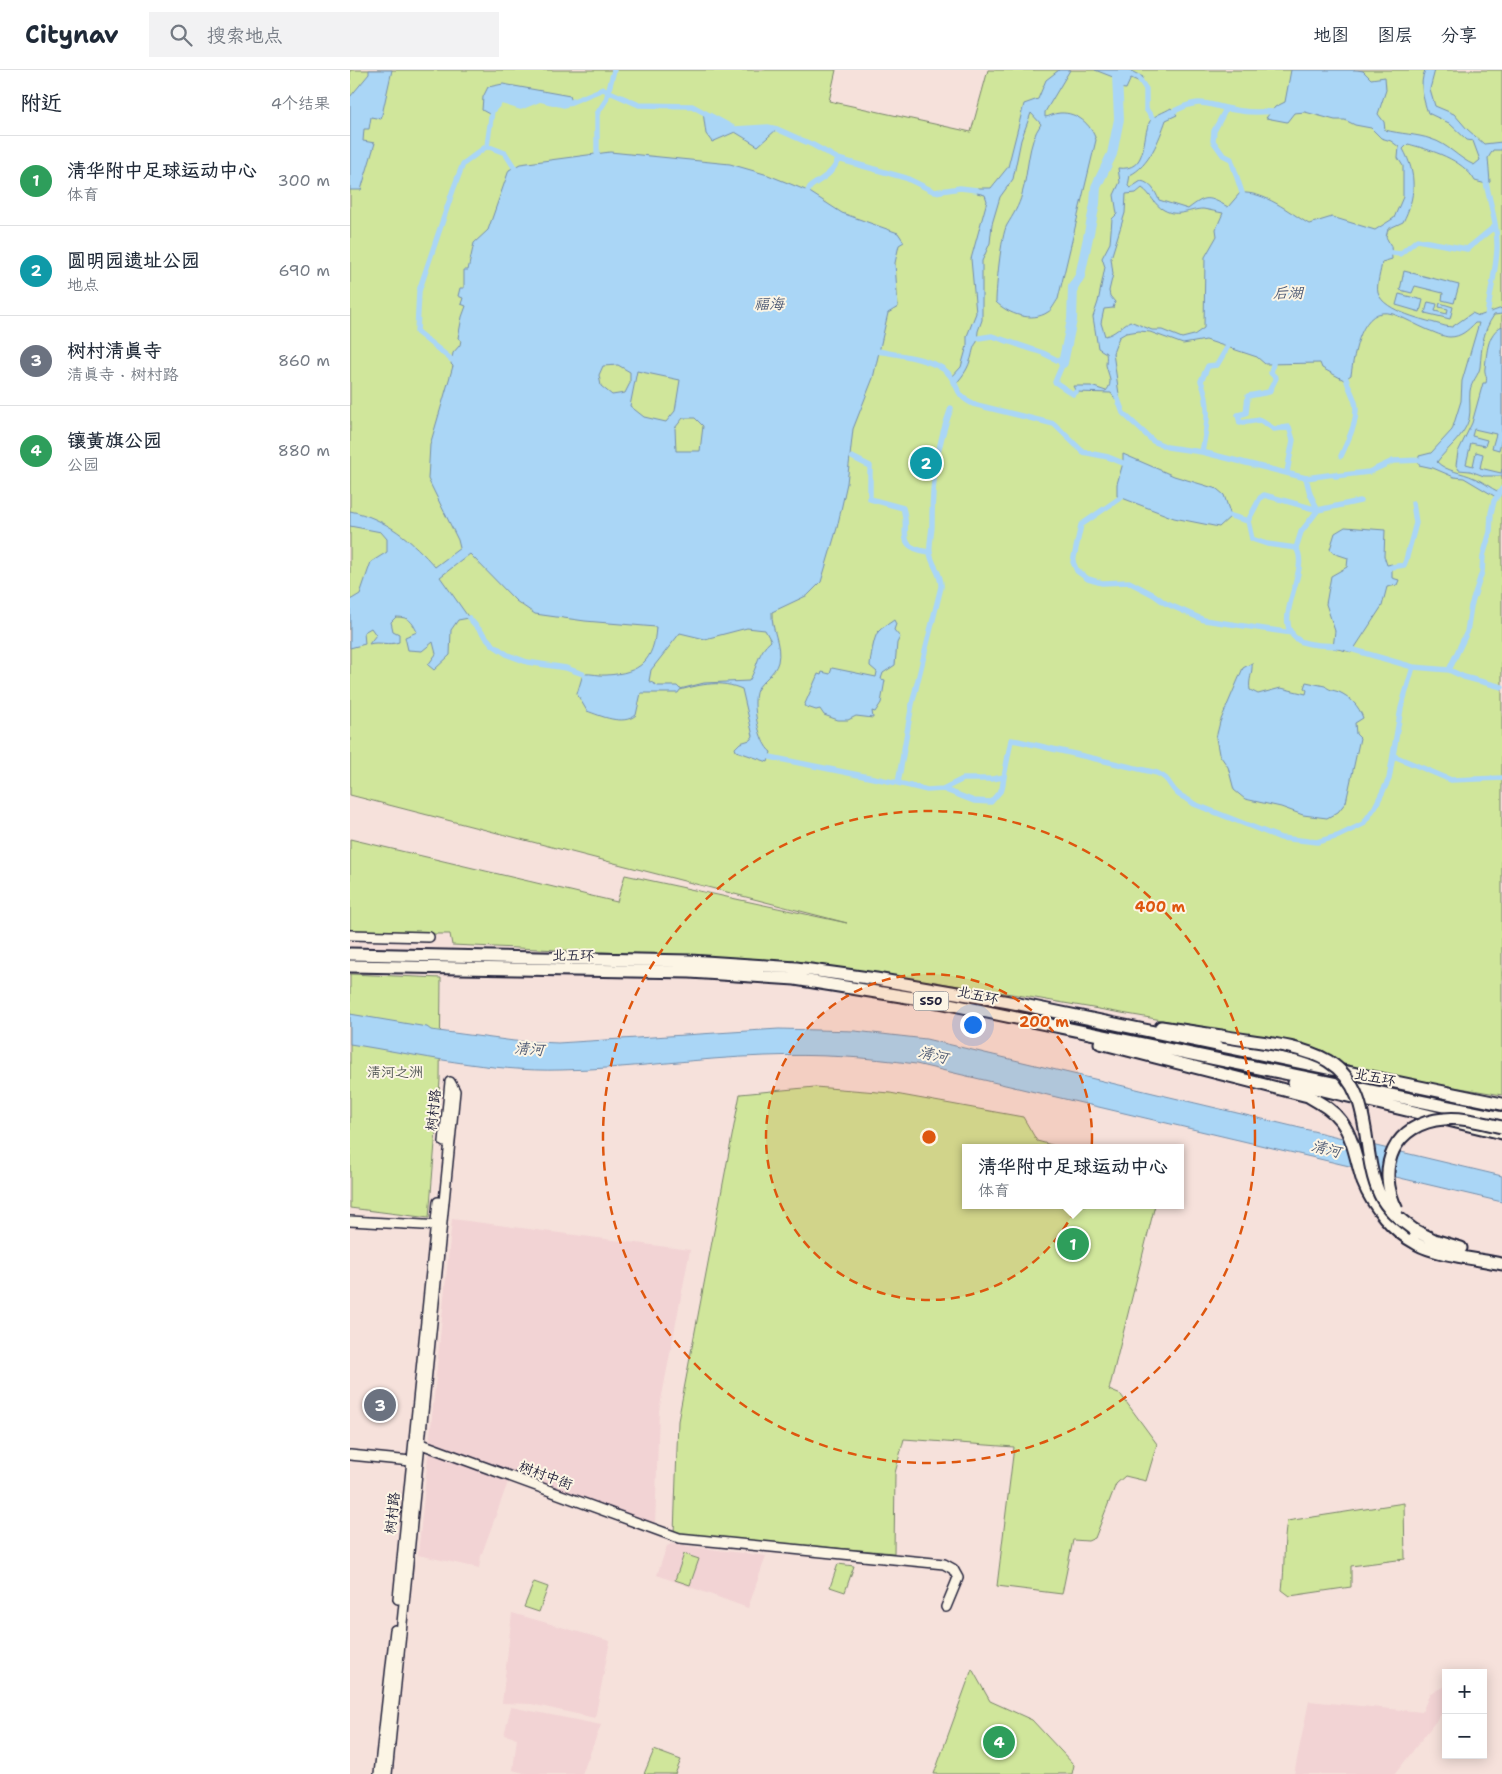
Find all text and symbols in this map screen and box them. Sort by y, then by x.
search box [149,12,499,57]
text: Citynav [25,19,119,51]
icon: search [167,21,195,49]
text: 搜索地点 [207,23,283,48]
text: 地图 [1313,23,1349,47]
text: 图层 [1377,23,1413,47]
text: 分享 [1441,23,1477,47]
text: 附近 [20,89,62,117]
text: 4个结果 [271,93,330,114]
text: 清华附中足球运动中心 [67,158,257,183]
text: 1 [32,170,40,191]
text: 300 m [278,170,330,191]
text: 体育 [67,184,99,205]
text: 圆明园遗址公园 [67,248,200,273]
text: 2 [30,260,42,281]
text: 690 m [279,260,330,281]
text: 地点 [67,274,99,295]
water label: 后湖 [1273,283,1305,303]
water label: 福海 [754,294,786,314]
text: 树村清真寺 [67,338,162,363]
text: 3 [30,350,42,371]
text: 860 m [278,350,330,371]
text: 清真寺 · 树村路 [67,364,178,385]
text: 镶黄旗公园 [67,428,162,453]
text: 4 [30,440,42,461]
text: 880 m [278,440,330,461]
pin: 2 [910,444,942,482]
text: 公园 [67,454,99,475]
text: 400 m [1135,897,1185,917]
street label: 北五环 [552,946,594,964]
street label: 北五环 [956,982,1000,1008]
road number: S50 [914,991,948,1010]
your location [960,1012,986,1038]
text: 200 m [1019,1012,1069,1032]
water label: 清河 [513,1038,548,1060]
water label: 清河 [916,1042,953,1069]
park label: 清河之洲 [367,1063,423,1081]
street label: 北五环 [1353,1064,1397,1090]
street label: 树村路 [422,1088,444,1132]
centre of rings [920,1128,938,1146]
water label: 清河 [1309,1136,1346,1163]
popup [962,1144,1184,1209]
text: 清华附中足球运动中心 [978,1154,1168,1179]
text: 体育 [978,1180,1010,1201]
pin: 1 [1057,1225,1089,1263]
pin: 3 [364,1386,396,1424]
street label: 树村中街 [517,1457,575,1493]
street label: 树村路 [381,1491,403,1535]
map controls [1442,1669,1487,1759]
button: + [1442,1669,1487,1714]
button: − [1442,1714,1487,1759]
pin: 4 [983,1723,1015,1761]

